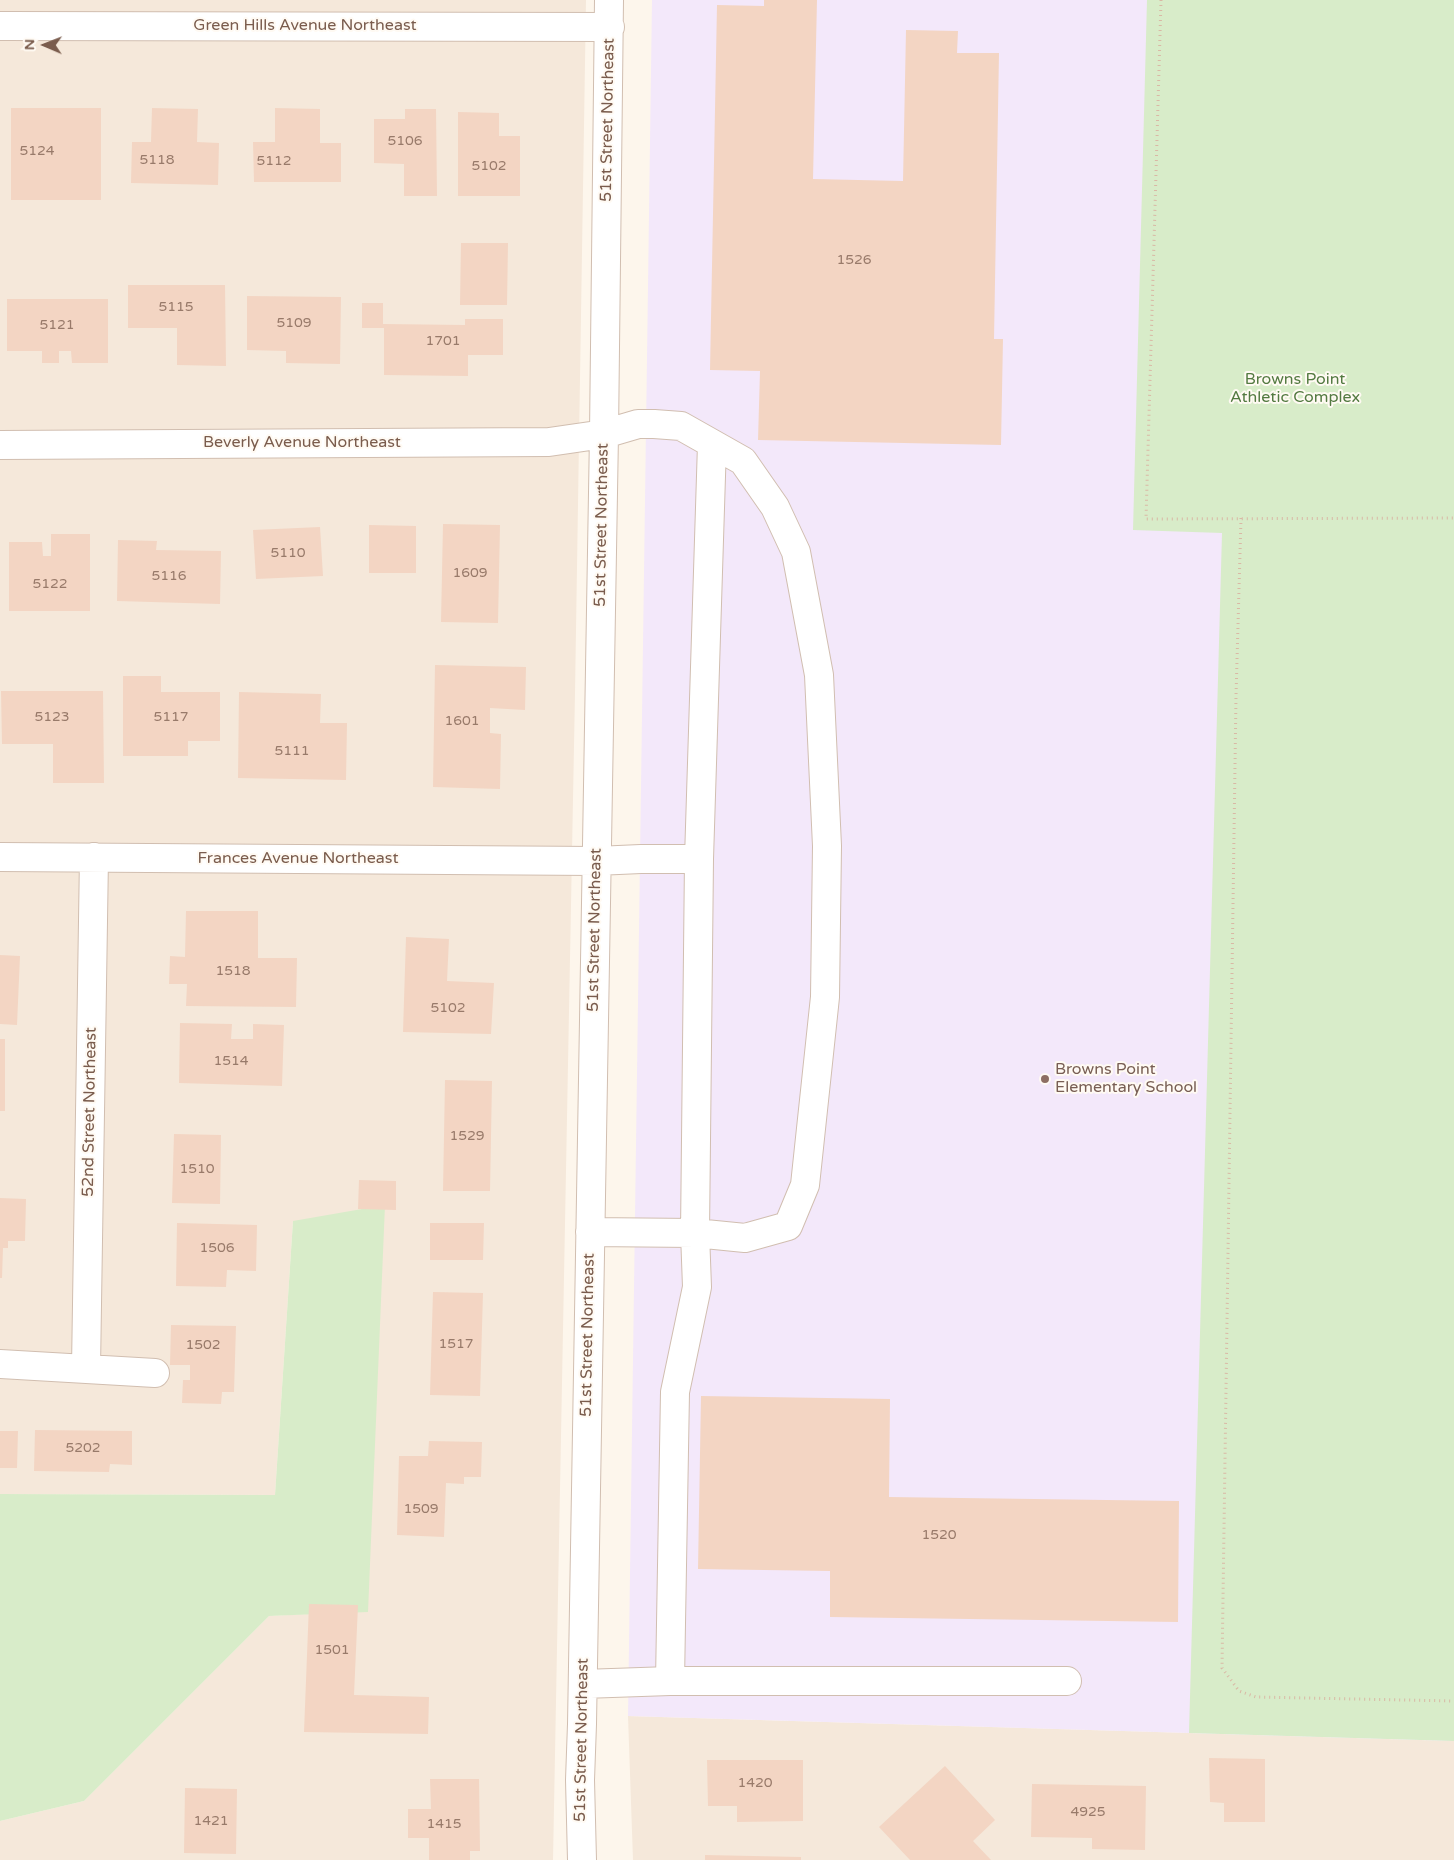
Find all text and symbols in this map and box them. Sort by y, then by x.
street label: Green Hills Avenue Northeast [193,16,417,36]
north arrow [20,20,70,70]
street label: 51st Street Northeast [597,38,619,202]
text: N [21,39,38,51]
house number: 5106 [387,133,423,149]
house number: 5124 [19,143,55,159]
house number: 5118 [139,152,175,168]
house number: 5112 [256,153,292,169]
house number: 5102 [471,158,507,174]
house number: 1526 [836,252,872,268]
house number: 5115 [158,299,194,315]
house number: 5109 [276,315,312,331]
house number: 5121 [39,317,75,333]
house number: 1701 [425,333,461,349]
park label: Browns Point Athletic Complex [1230,370,1360,408]
street label: Beverly Avenue Northeast [203,433,401,453]
street label: 51st Street Northeast [591,443,613,607]
house number: 5110 [270,545,306,561]
house number: 1609 [452,565,488,581]
house number: 5116 [151,568,187,584]
house number: 5122 [32,576,68,592]
house number: 5123 [34,709,70,725]
house number: 5117 [153,709,189,725]
house number: 1601 [444,713,480,729]
house number: 5111 [274,743,310,759]
street label: 51st Street Northeast [584,848,606,1012]
street label: Frances Avenue Northeast [197,849,399,869]
house number: 1518 [215,963,251,979]
house number: 5102 [430,1000,466,1016]
street label: 52nd Street Northeast [79,1027,101,1197]
house number: 1514 [213,1053,249,1069]
place label: Browns Point Elementary School [1055,1060,1197,1098]
marker: Browns Point Elementary School [1039,1073,1051,1085]
house number: 1529 [449,1128,485,1144]
house number: 1510 [179,1161,215,1177]
house number: 1506 [199,1240,235,1256]
street label: 51st Street Northeast [577,1253,599,1417]
house number: 1517 [438,1336,474,1352]
house number: 1502 [185,1337,221,1353]
house number: 5202 [65,1440,101,1456]
house number: 1509 [403,1501,439,1517]
house number: 1520 [921,1527,957,1543]
house number: 1501 [314,1642,350,1658]
street label: 51st Street Northeast [571,1658,593,1822]
house number: 1420 [737,1775,773,1791]
house number: 4925 [1070,1804,1106,1820]
house number: 1421 [193,1813,229,1829]
house number: 1415 [426,1816,462,1832]

